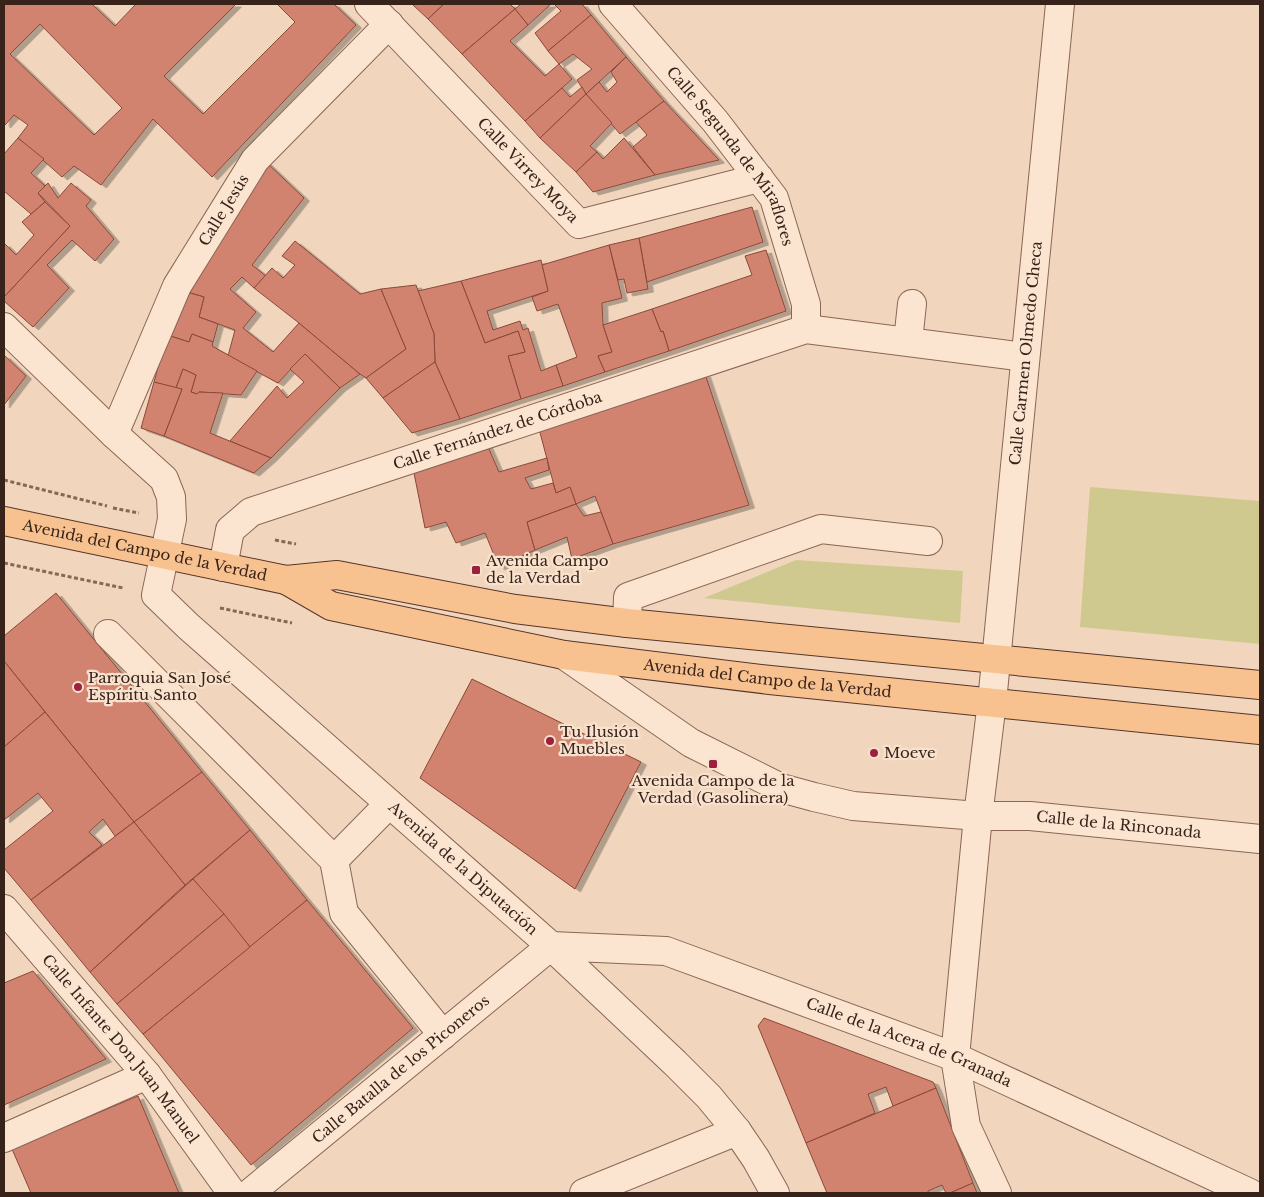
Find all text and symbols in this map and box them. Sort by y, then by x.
street label: Calle Segunda de Miraflores [663,62,798,248]
street label: Calle Virrey Moya [474,113,583,227]
street label: Calle Jesús [194,170,253,249]
street label: Calle Carmen Olmedo Checa [1005,240,1046,466]
street label: Calle Fernández de Córdoba [391,387,605,473]
street label: Avenida del Campo de la Verdad [20,515,269,585]
place label: Avenida Campo de la Verdad [485,551,609,587]
marker: Avenida Campo de la Verdad [470,564,482,576]
street label: Avenida del Campo de la Verdad [642,655,893,701]
place label: Parroquia San José Espíritu Santo [88,668,231,704]
marker: Parroquia San José Espíritu Santo [72,681,84,693]
place label: Tu Ilusión Muebles [560,722,639,758]
marker: Tu Ilusión Muebles [544,735,556,747]
place label: Moeve [884,743,936,762]
marker: Moeve [868,747,880,759]
marker: Avenida Campo de la Verdad (Gasolinera) [707,758,719,770]
place label: Avenida Campo de la Verdad (Gasolinera) [630,771,795,807]
street label: Avenida de la Diputación [384,797,542,939]
street label: Calle de la Rinconada [1035,807,1203,842]
street label: Calle Infante Don Juan Manuel [38,950,203,1147]
street label: Calle Batalla de los Piconeros [308,990,493,1147]
street label: Calle de la Acera de Granada [804,993,1015,1091]

